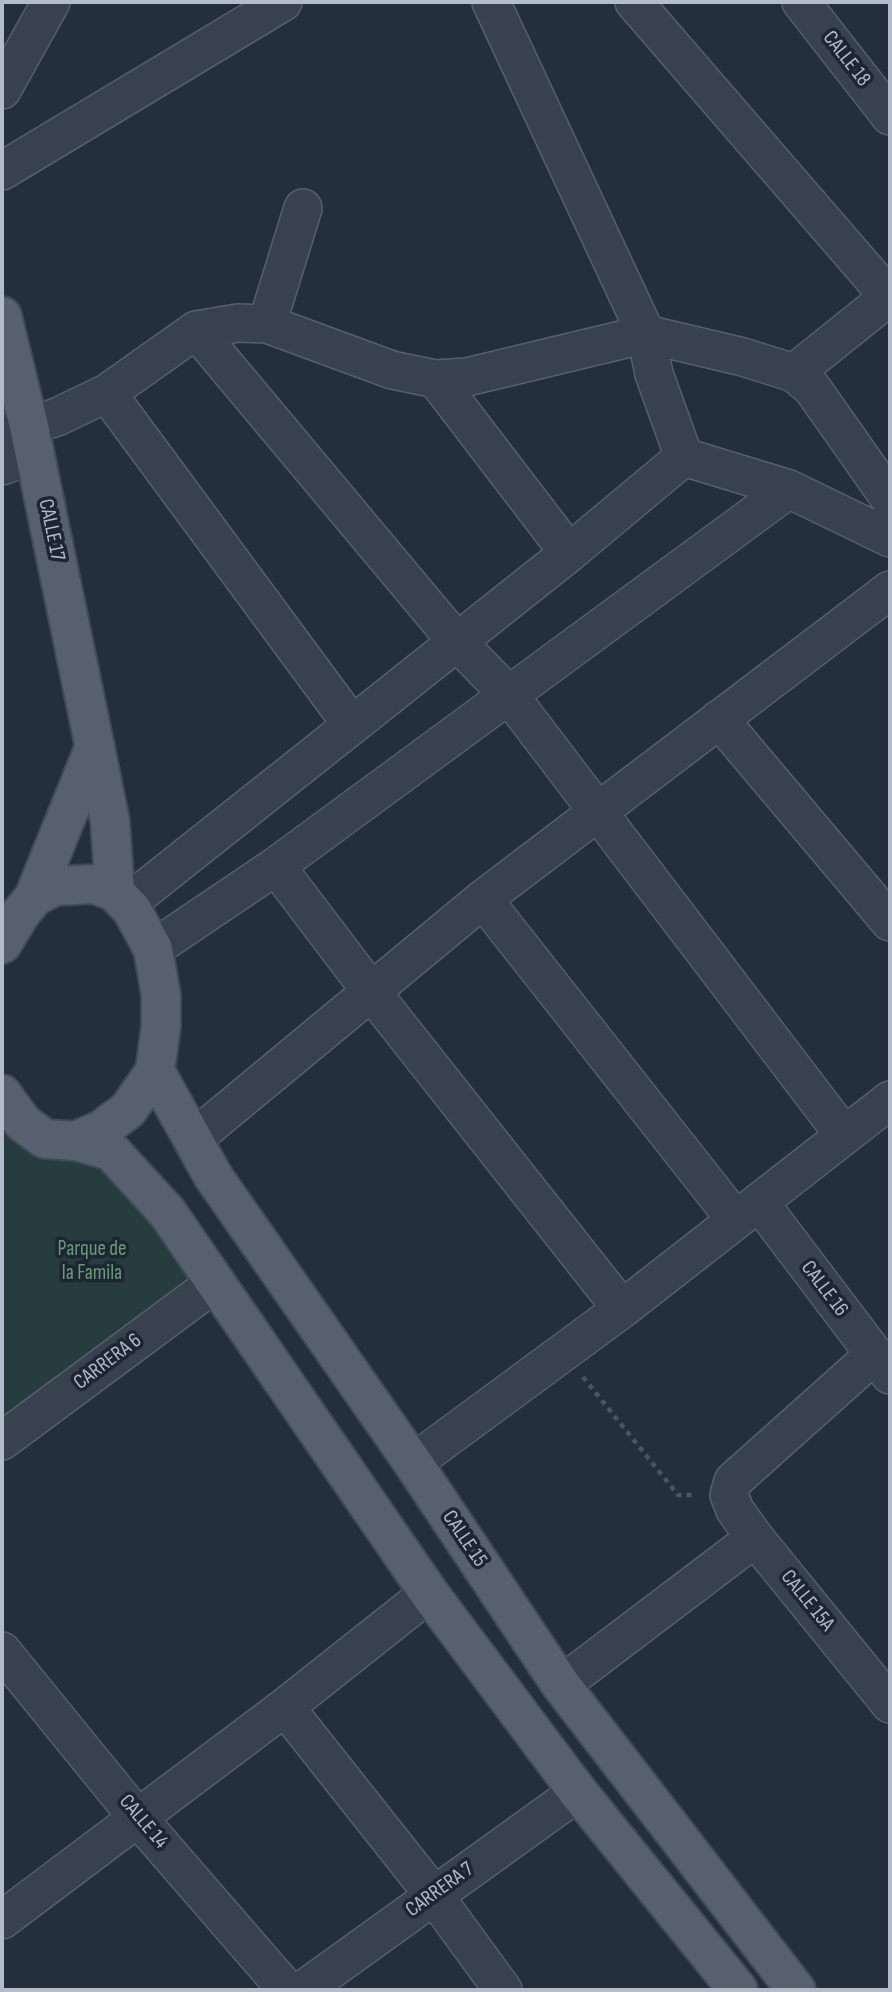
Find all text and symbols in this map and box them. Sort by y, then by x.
street label: CALLE 18 [817,26,875,92]
street label: CALLE 17 [32,497,70,563]
park label: Parque de la Famila [58,1237,126,1287]
street label: CALLE 16 [795,1256,853,1322]
street label: CARRERA 6 [69,1328,147,1396]
street label: CALLE 15 [436,1506,492,1572]
street label: CALLE 15A [775,1565,839,1637]
street label: CALLE 14 [113,1790,173,1854]
street label: CARRERA 7 [401,1857,479,1923]

